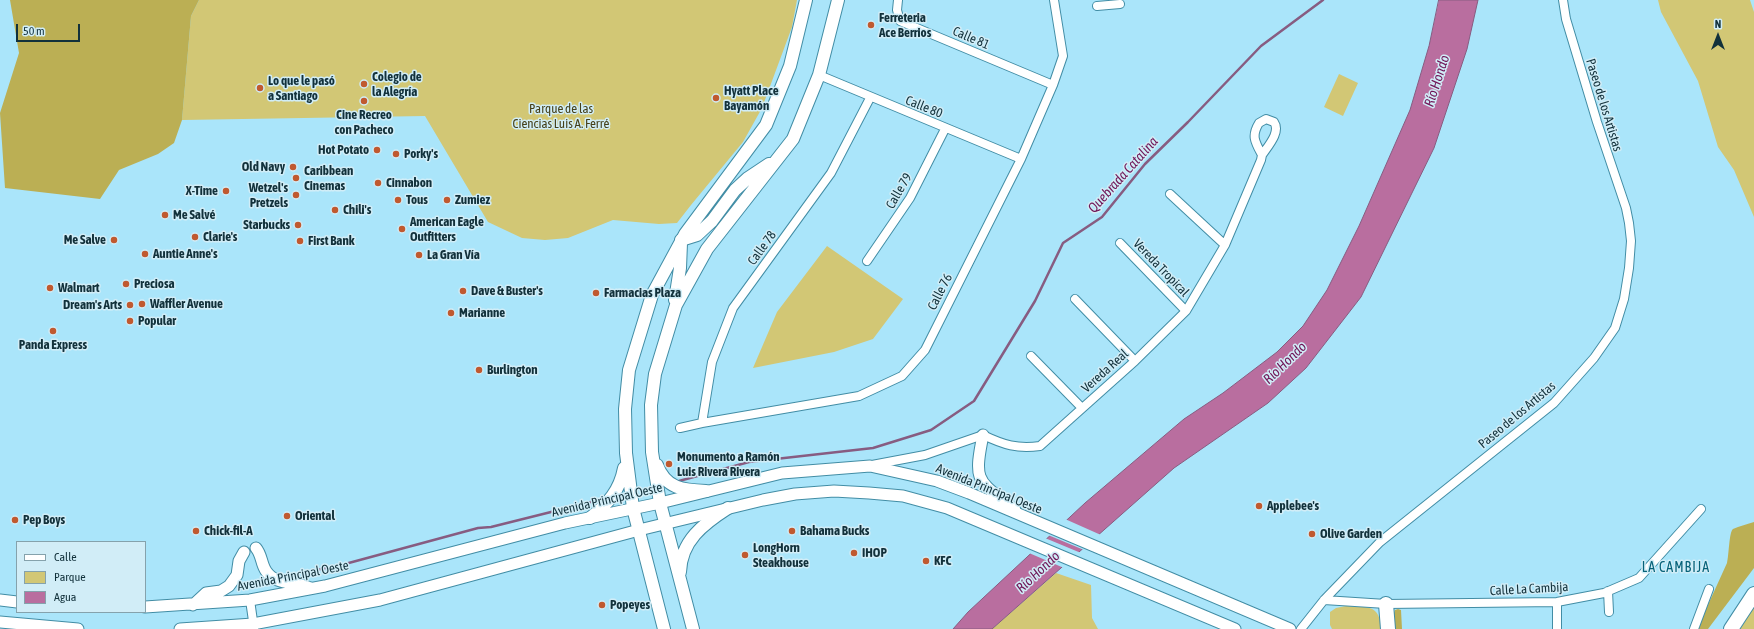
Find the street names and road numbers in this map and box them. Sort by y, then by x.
street label: Calle 81 [950,23,992,53]
street label: Paseo de los Artistas [1583,57,1625,153]
street label: Calle 80 [903,93,945,121]
street label: Calle 79 [883,170,915,212]
street label: Calle 78 [744,228,780,268]
street label: Vereda Tropical [1130,236,1192,300]
street label: Calle 76 [924,271,956,313]
street label: Vereda Real [1078,346,1132,396]
street label: Paseo de los Artistas [1475,378,1559,452]
street label: Avenida Principal Oeste [934,461,1044,517]
street label: Avenida Principal Oeste [550,480,664,520]
street label: Avenida Principal Oeste [236,558,350,594]
street label: Calle La Cambija [1489,579,1569,599]

